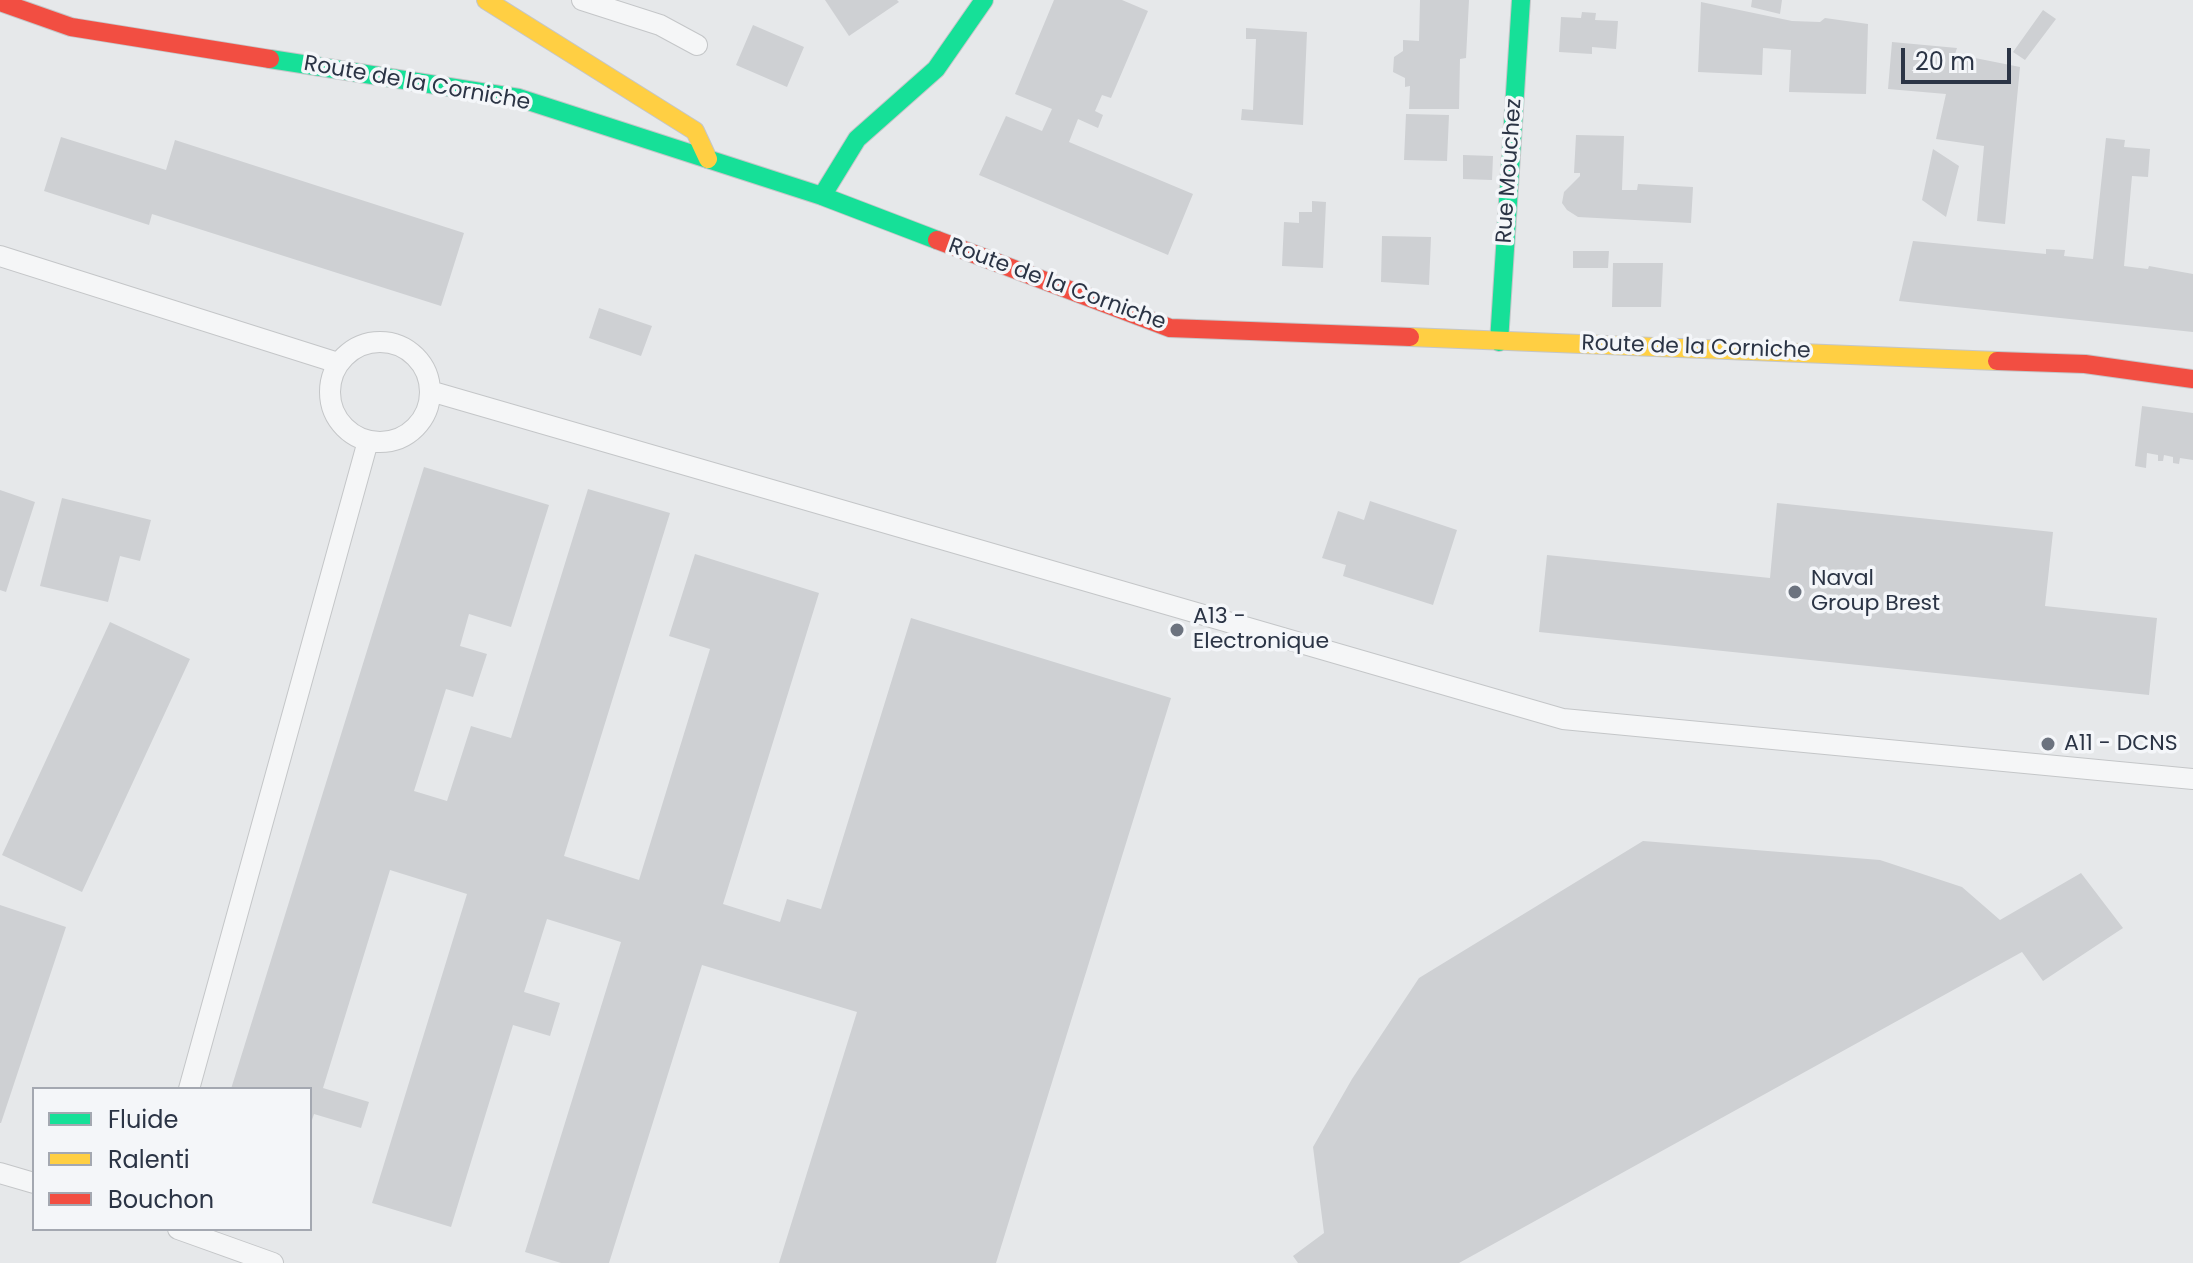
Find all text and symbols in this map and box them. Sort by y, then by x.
scale bar [1905,32,2015,82]
text: 20 m [1915,45,1975,78]
street label: Route de la Corniche [302,51,532,117]
street label: Rue Mouchez [1492,98,1528,244]
street label: Route de la Corniche [945,233,1169,337]
street label: Route de la Corniche [1581,331,1811,365]
place label: Naval Group Brest [1811,566,1940,618]
marker: Naval Group Brest [1786,583,1804,601]
place label: A13 - Electronique [1193,604,1329,656]
marker: A13 - Electronique [1168,621,1186,639]
place label: A11 - DCNS [2064,731,2178,757]
marker: A11 - DCNS [2039,735,2057,753]
legend [32,1087,312,1231]
text: Fluide [108,1103,178,1136]
text: Ralenti [108,1143,190,1176]
text: Bouchon [108,1183,214,1216]

